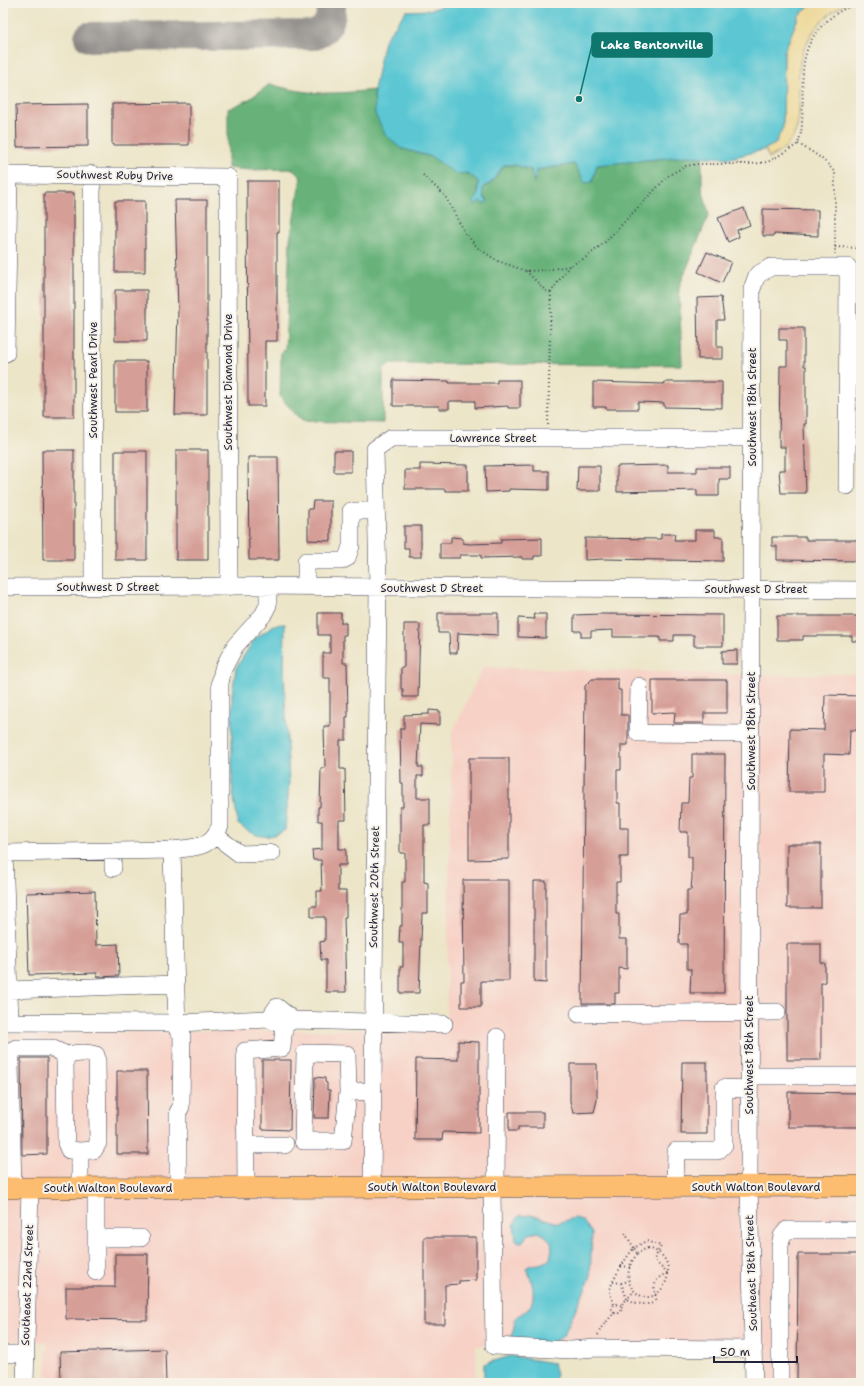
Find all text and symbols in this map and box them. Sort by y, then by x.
callout: Lake Bentonville [592,33,712,57]
text: Lake Bentonville [600,37,704,53]
street label: Southwest Ruby Drive [57,167,173,184]
street label: Southwest Diamond Drive [221,313,236,451]
street label: Southwest Pearl Drive [86,321,101,439]
street label: Southwest 18th Street [745,347,760,467]
street label: Lawrence Street [449,431,537,446]
street label: Southwest D Street [57,580,160,595]
street label: Southwest D Street [381,581,484,596]
street label: Southwest D Street [705,582,808,597]
street label: Southwest 18th Street [744,671,759,791]
street label: Southwest 20th Street [366,826,383,948]
street label: Southwest 18th Street [742,995,757,1115]
street label: South Walton Boulevard [368,1180,496,1195]
street label: South Walton Boulevard [692,1180,820,1195]
street label: South Walton Boulevard [44,1181,172,1196]
street label: Southeast 18th Street [742,1214,761,1331]
street label: Southeast 22nd Street [18,1224,37,1346]
scale bar [714,1338,797,1364]
text: 50 m [720,1344,750,1360]

